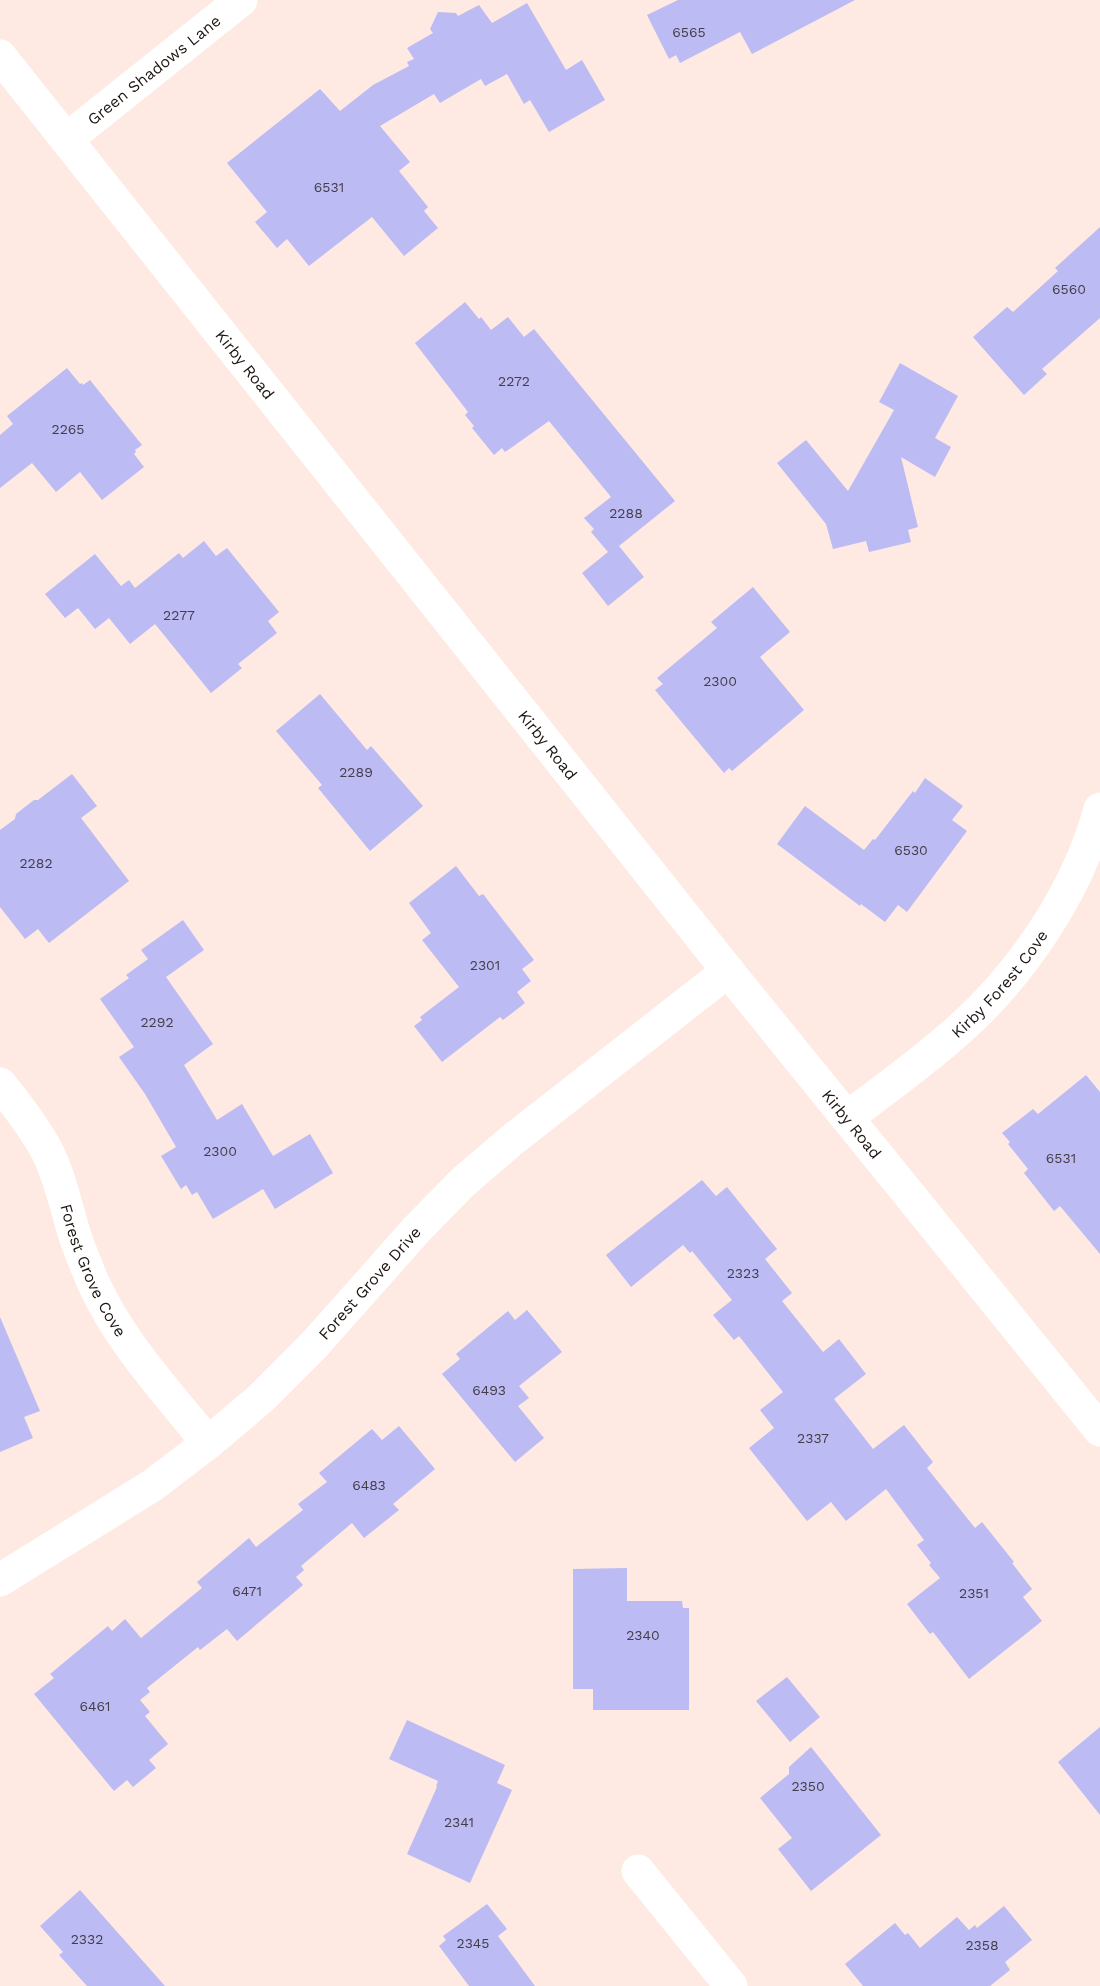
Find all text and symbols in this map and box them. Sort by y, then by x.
street label: Green Shadows Lane [83,11,224,129]
house number: 6565 [672,24,706,40]
house number: 6531 [314,179,344,195]
house number: 6560 [1052,281,1086,297]
street label: Kirby Road [212,326,279,403]
house number: 2272 [498,373,530,389]
house number: 2265 [52,421,84,437]
house number: 2288 [609,505,643,521]
house number: 2277 [163,607,195,623]
house number: 2300 [703,673,737,689]
street label: Kirby Road [514,706,581,783]
house number: 2289 [339,764,373,780]
house number: 6530 [894,842,928,858]
house number: 2282 [19,855,53,871]
street label: Kirby Forest Cove [947,926,1051,1042]
house number: 2301 [470,957,500,973]
house number: 2292 [140,1014,174,1030]
street label: Kirby Road [818,1085,886,1162]
house number: 2300 [203,1143,237,1159]
house number: 6531 [1046,1150,1076,1166]
street label: Forest Grove Cove [57,1202,131,1340]
street label: Forest Grove Drive [314,1222,424,1343]
house number: 2323 [727,1265,759,1281]
house number: 6493 [472,1382,506,1398]
house number: 2337 [797,1430,829,1446]
house number: 6483 [352,1477,386,1493]
house number: 6471 [232,1583,262,1599]
house number: 2351 [959,1585,989,1601]
house number: 2340 [626,1627,660,1643]
house number: 6461 [79,1698,111,1714]
house number: 2350 [791,1778,825,1794]
house number: 2341 [444,1814,474,1830]
house number: 2332 [71,1931,103,1947]
house number: 2345 [456,1935,490,1951]
house number: 2358 [965,1937,999,1953]

